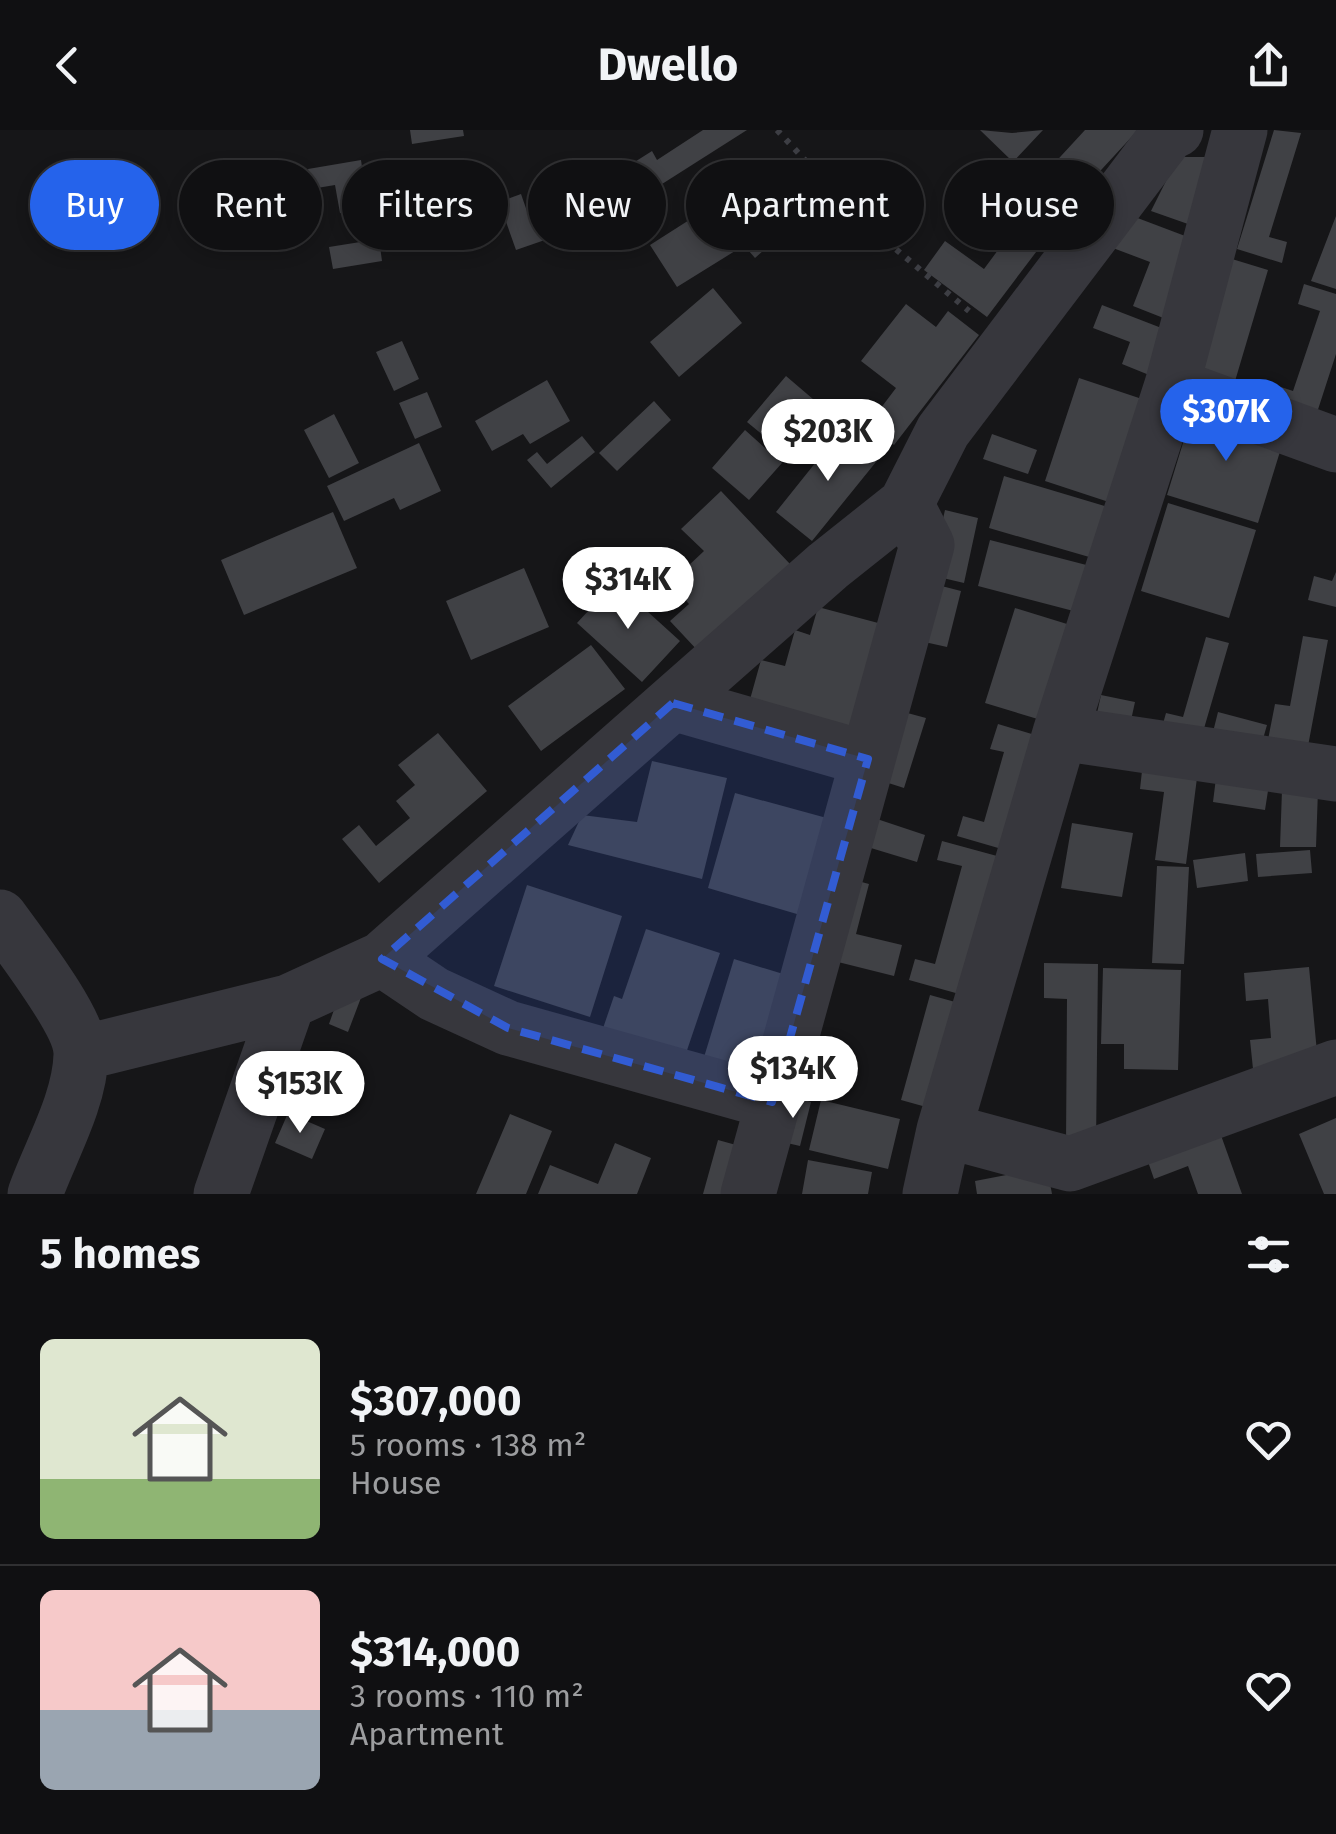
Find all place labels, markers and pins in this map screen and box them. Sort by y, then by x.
pin: $307K [1156,379,1296,464]
pin: $203K [758,399,898,484]
pin: $314K [558,547,698,632]
pin: $134K [723,1036,863,1121]
pin: $153K [230,1051,370,1136]

